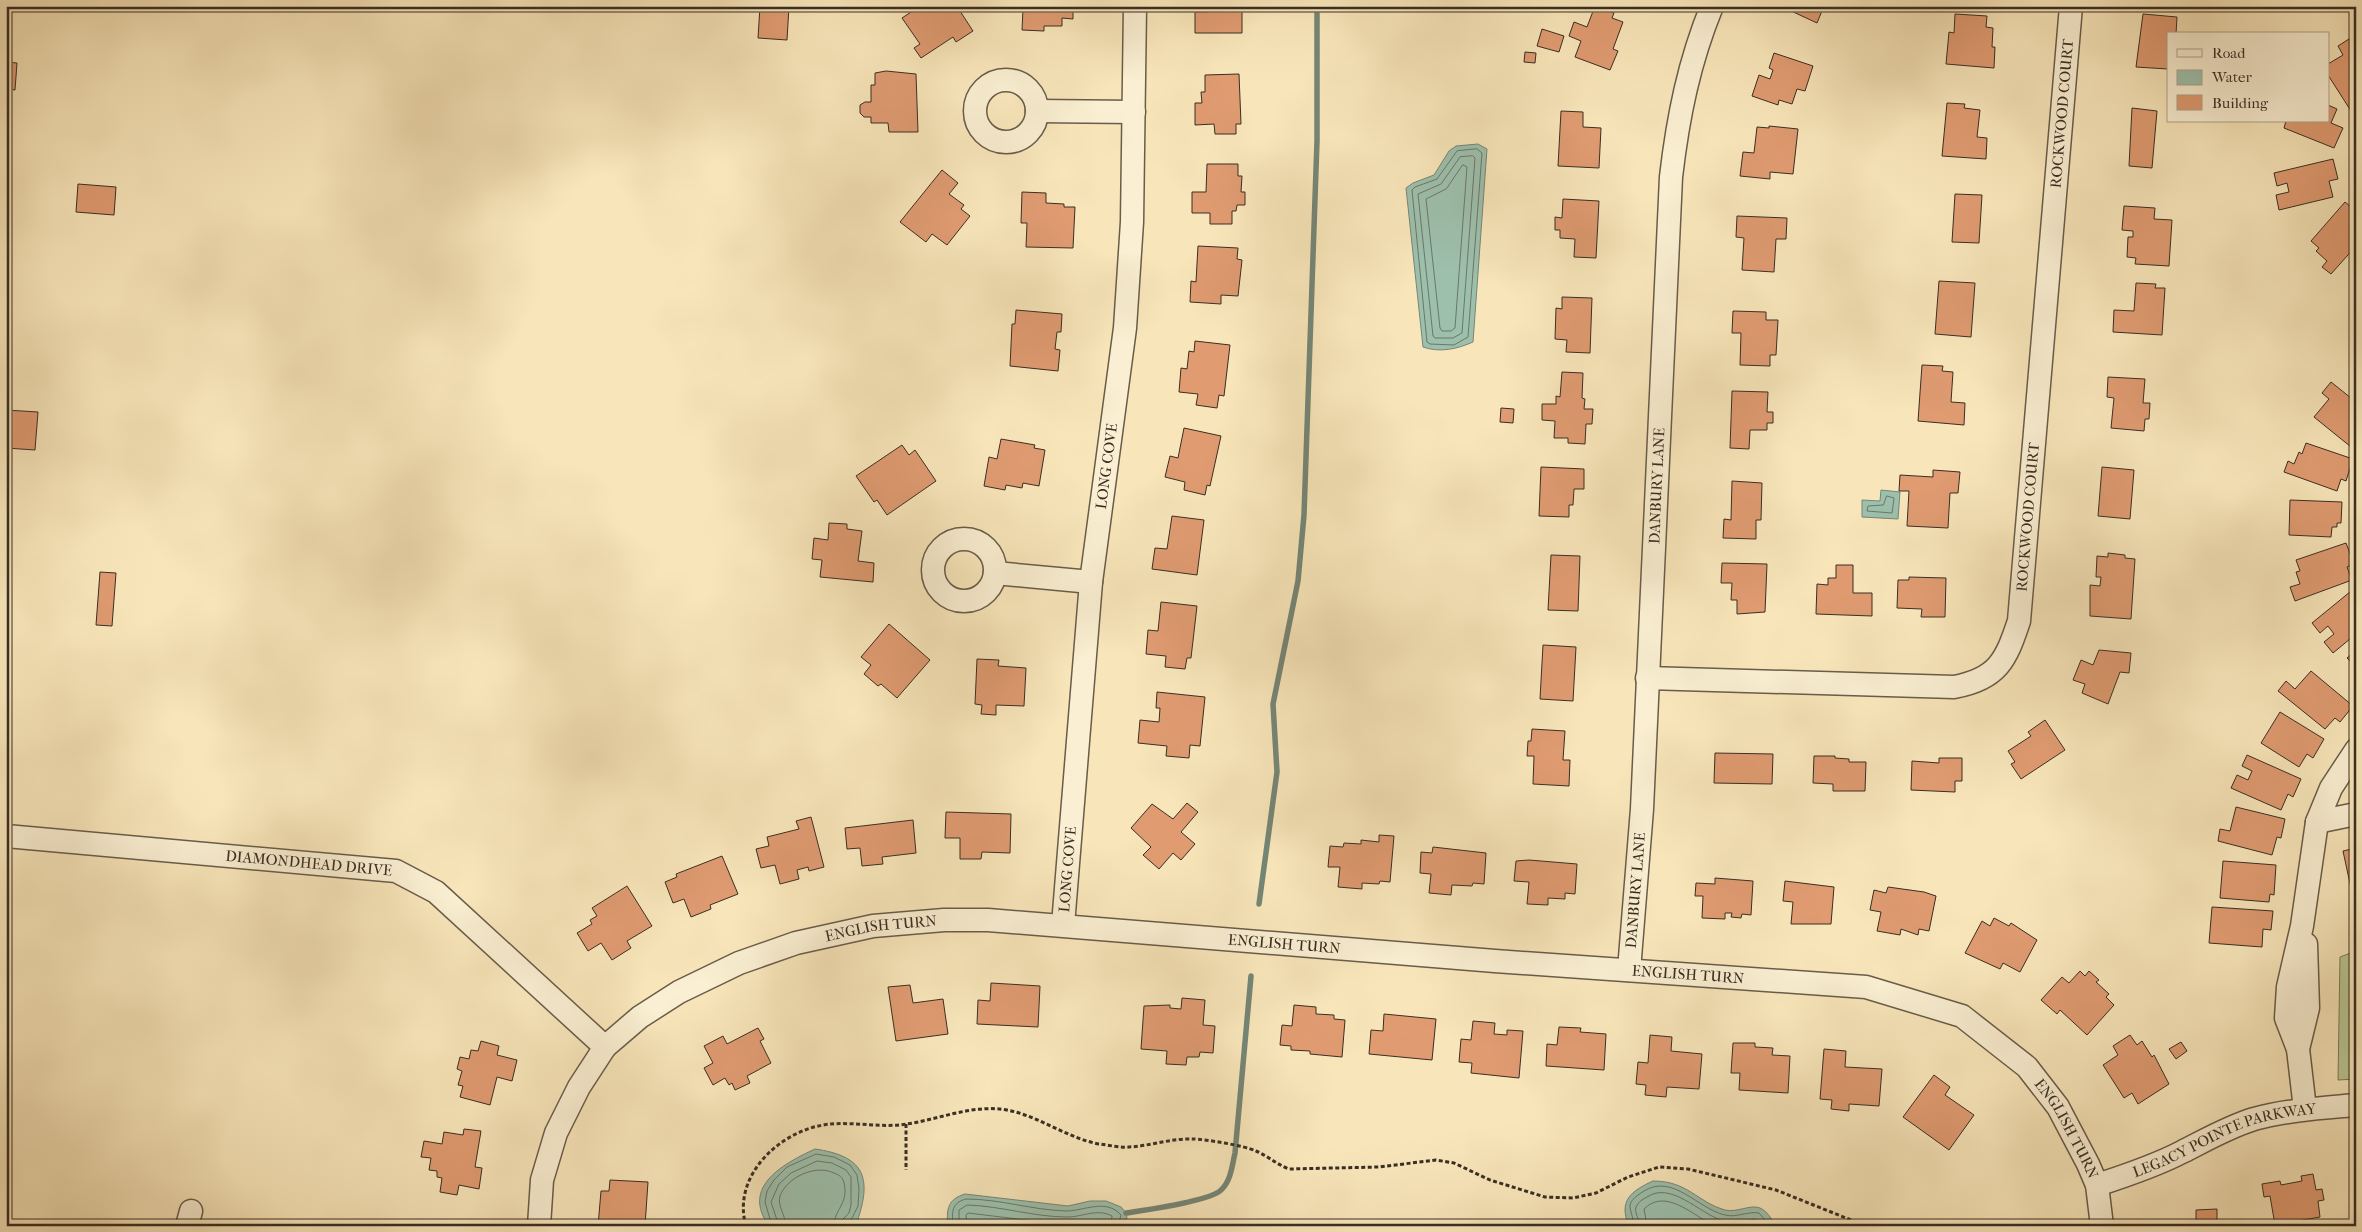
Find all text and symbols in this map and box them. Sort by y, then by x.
legend [2167,32,2330,122]
street label: ROCKWOOD COURT [2047,37,2077,189]
text: Road [2212,44,2246,62]
text: Water [2211,68,2252,86]
text: Building [2212,94,2269,112]
street label: LONG COVE [1092,422,1121,510]
street label: DANBURY LANE [1645,427,1668,545]
street label: ROCKWOOD COURT [2013,441,2043,592]
street label: LONG COVE [1055,825,1080,913]
street label: DANBURY LANE [1622,831,1649,949]
street label: DIAMONDHEAD DRIVE [225,847,393,880]
street label: ENGLISH TURN [823,912,938,945]
street label: ENGLISH TURN [1227,930,1342,958]
street label: ENGLISH TURN [1631,962,1746,987]
street label: ENGLISH TURN [2030,1075,2102,1182]
street label: LEGACY POINTE PARKWAY [2130,1099,2318,1181]

